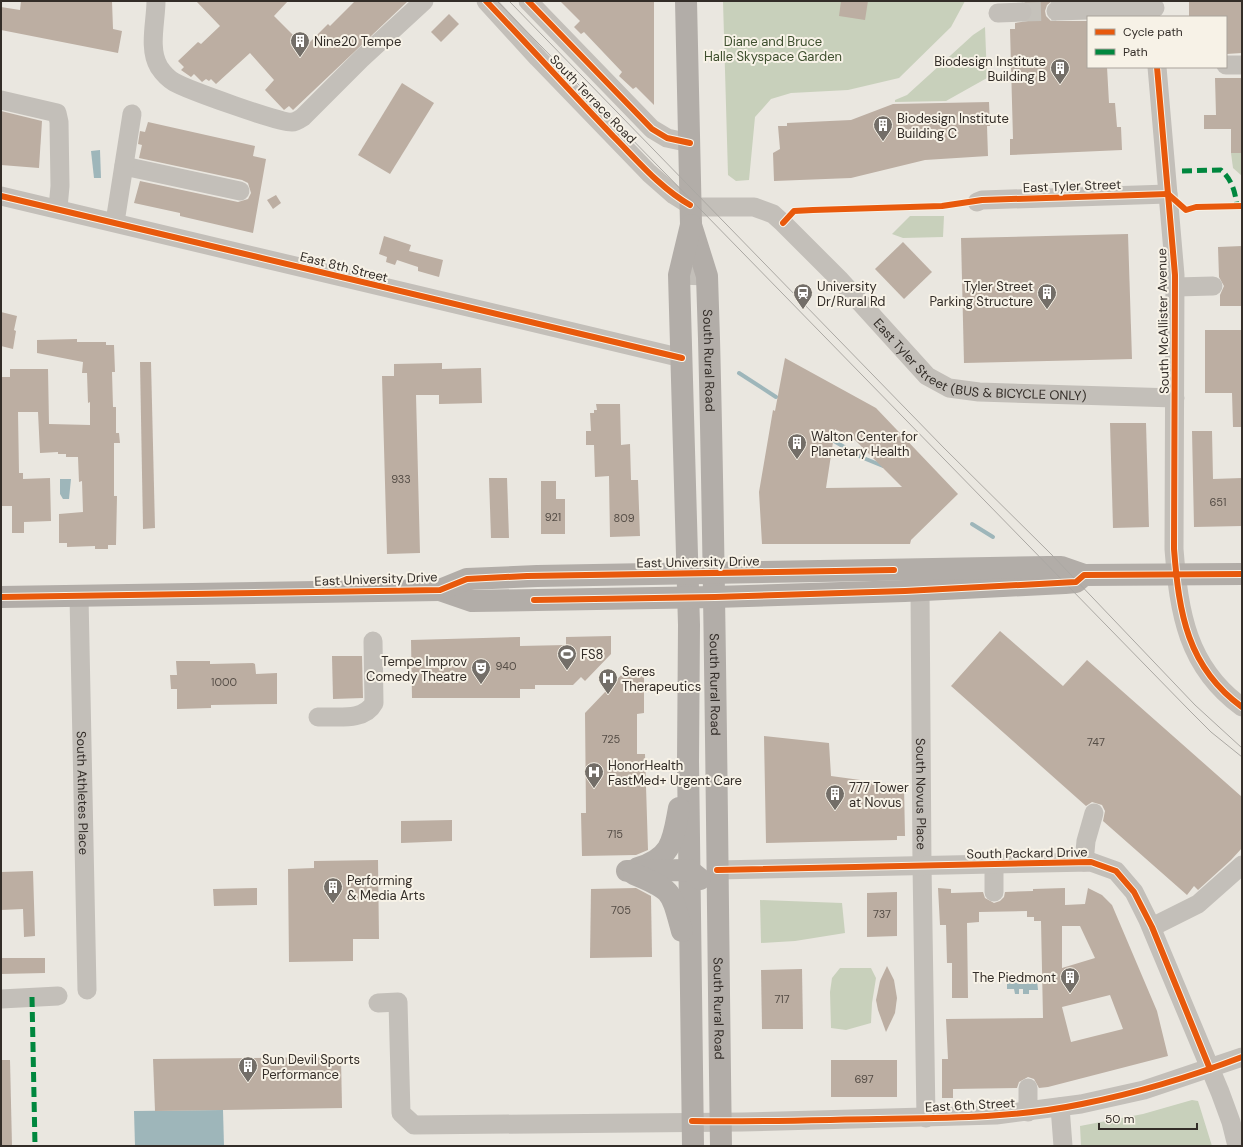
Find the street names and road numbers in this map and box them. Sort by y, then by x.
street label: South Terrace Road [546,51,640,147]
street label: East Tyler Street [1022,176,1122,196]
street label: East 8th Street [298,248,390,286]
street label: South McAllister Avenue [1153,248,1173,394]
street label: South Rural Road [700,309,719,412]
street label: East Tyler Street (BUS & BICYCLE ONLY) [870,315,1087,404]
street label: East University Drive [636,552,760,572]
street label: East University Drive [314,568,438,590]
street label: South Rural Road [706,633,725,736]
street label: South Athletes Place [73,731,93,855]
street label: South Novus Place [913,738,930,850]
street label: South Packard Drive [966,843,1088,863]
street label: South Rural Road [710,957,728,1060]
street label: East 6th Street [924,1094,1016,1116]

